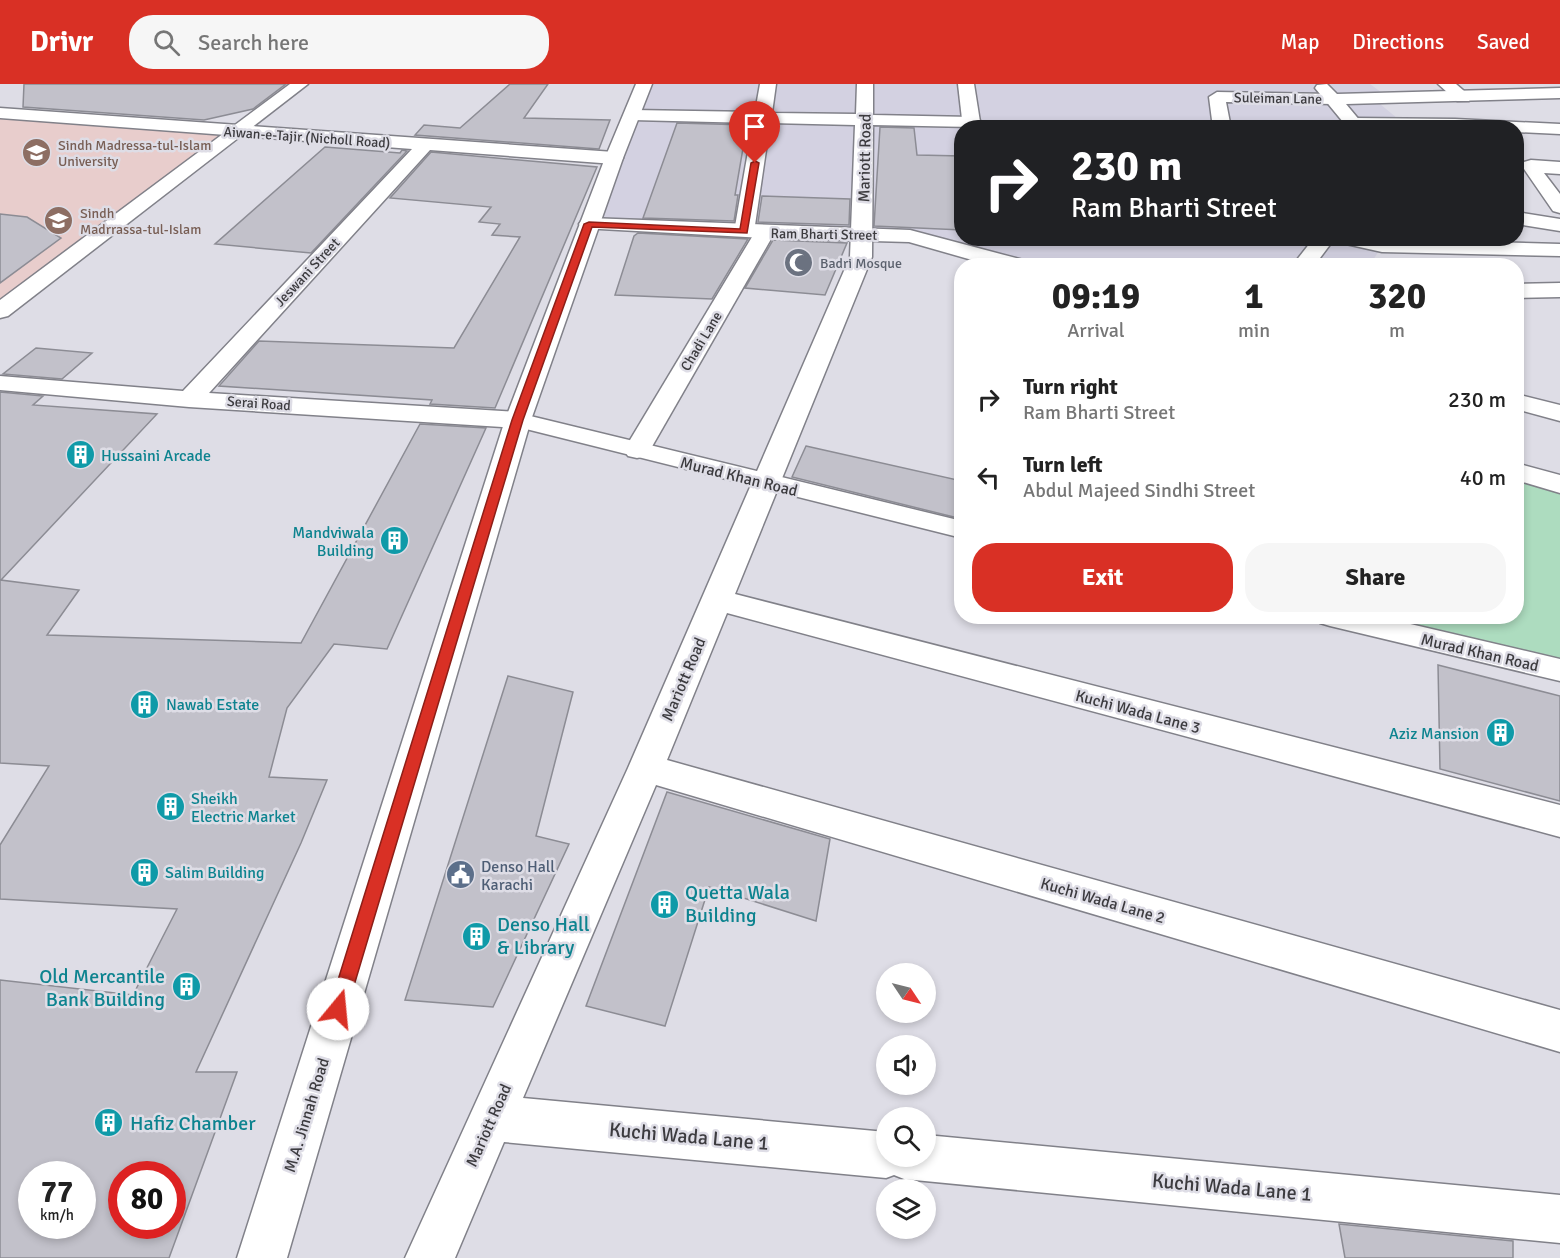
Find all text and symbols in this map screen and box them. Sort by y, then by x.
search box [129,15,549,69]
text: Drivr [30,25,93,59]
icon: search [150,26,183,59]
text: Search here [198,29,309,56]
text: Map [1281,29,1319,55]
text: Directions [1352,29,1444,55]
text: Saved [1477,29,1530,55]
street label: Suleiman Lane [1234,89,1322,108]
pin [729,101,780,163]
icon: arrive [738,110,771,143]
street label: Mariott Road [854,114,876,203]
street label: Aiwan-e-Tajir (Nicholl Road) [223,123,391,152]
school or university icon: Sindh Madressa-tul-Islam University [21,137,53,169]
place label: Sindh Madressa-tul-Islam University [58,137,211,170]
text: 230 m [1071,141,1182,192]
icon: right [972,144,1050,222]
text: Ram Bharti Street [1071,192,1277,225]
school or university icon: Sindh Madrrassa-tul-Islam [43,205,75,237]
place label: Sindh Madrrassa-tul-Islam [80,205,201,238]
street label: Ram Bharti Street [771,225,878,244]
street label: Jeswani Street [271,234,343,310]
mosque icon: Badri Mosque [783,247,815,279]
place label: Badri Mosque [820,255,902,272]
text: 09:19 [1052,274,1140,319]
text: 1 [1244,274,1264,319]
text: 320 [1368,274,1426,319]
street label: Chadi Lane [677,308,726,374]
text: Arrival [1067,318,1125,343]
text: min [1238,318,1270,343]
text: m [1389,318,1405,343]
text: Turn right [1023,373,1118,400]
icon: right [972,383,1005,416]
text: 230 m [1448,386,1506,413]
street label: Serai Road [227,393,291,414]
text: Ram Bharti Street [1023,400,1175,425]
building icon: Hussaini Arcade [64,439,96,471]
place label: Hussaini Arcade [101,446,211,466]
text: Turn left [1023,451,1103,478]
street label: Murad Khan Road [678,453,800,501]
icon: left [972,461,1005,494]
text: 40 m [1460,464,1506,491]
text: Abdul Majeed Sindhi Street [1023,478,1255,503]
place label: Mandviwala Building [292,523,374,561]
building icon: Mandviwala Building [379,525,411,557]
button: Exit [972,543,1233,612]
button: Share [1245,543,1506,612]
street label: Murad Khan Road [1419,630,1541,676]
street label: Mariott Road [657,635,710,724]
street label: Kuchi Wada Lane 3 [1073,686,1202,738]
building icon: Nawab Estate [129,688,161,720]
place label: Nawab Estate [166,695,259,715]
building icon: Aziz Mansion [1484,717,1516,749]
place label: Aziz Mansion [1389,724,1479,744]
place label: Sheikh Electric Market [191,789,296,827]
building icon: Sheikh Electric Market [154,791,186,823]
building icon: Salim Building [128,856,160,888]
place label: Denso Hall Karachi [481,857,555,895]
public building icon: Denso Hall Karachi [444,859,476,891]
place label: Salim Building [165,863,264,883]
street label: Kuchi Wada Lane 2 [1038,874,1167,928]
place label: Quetta Wala Building [685,880,790,928]
building icon: Quetta Wala Building [648,888,680,920]
place label: Denso Hall & Library [497,912,590,960]
building icon: Denso Hall & Library [460,920,492,952]
north arrow [876,963,936,1023]
map controls [876,963,936,1239]
place label: Old Mercantile Bank Building [39,964,165,1012]
building icon: Old Mercantile Bank Building [170,971,202,1003]
position arrow [306,977,370,1041]
button: sound [876,1035,936,1095]
street label: M.A. Jinnah Road [280,1056,334,1175]
street label: Mariott Road [462,1081,516,1170]
building icon: Hafiz Chamber [93,1107,125,1139]
button: search [876,1107,936,1167]
place label: Hafiz Chamber [130,1111,256,1136]
street label: Kuchi Wada Lane 1 [608,1117,770,1156]
speed limit sign: 80 [108,1161,186,1239]
street label: Kuchi Wada Lane 1 [1151,1168,1313,1207]
text: 77 [41,1174,73,1211]
button: layers [876,1179,936,1239]
text: km/h [40,1206,74,1224]

